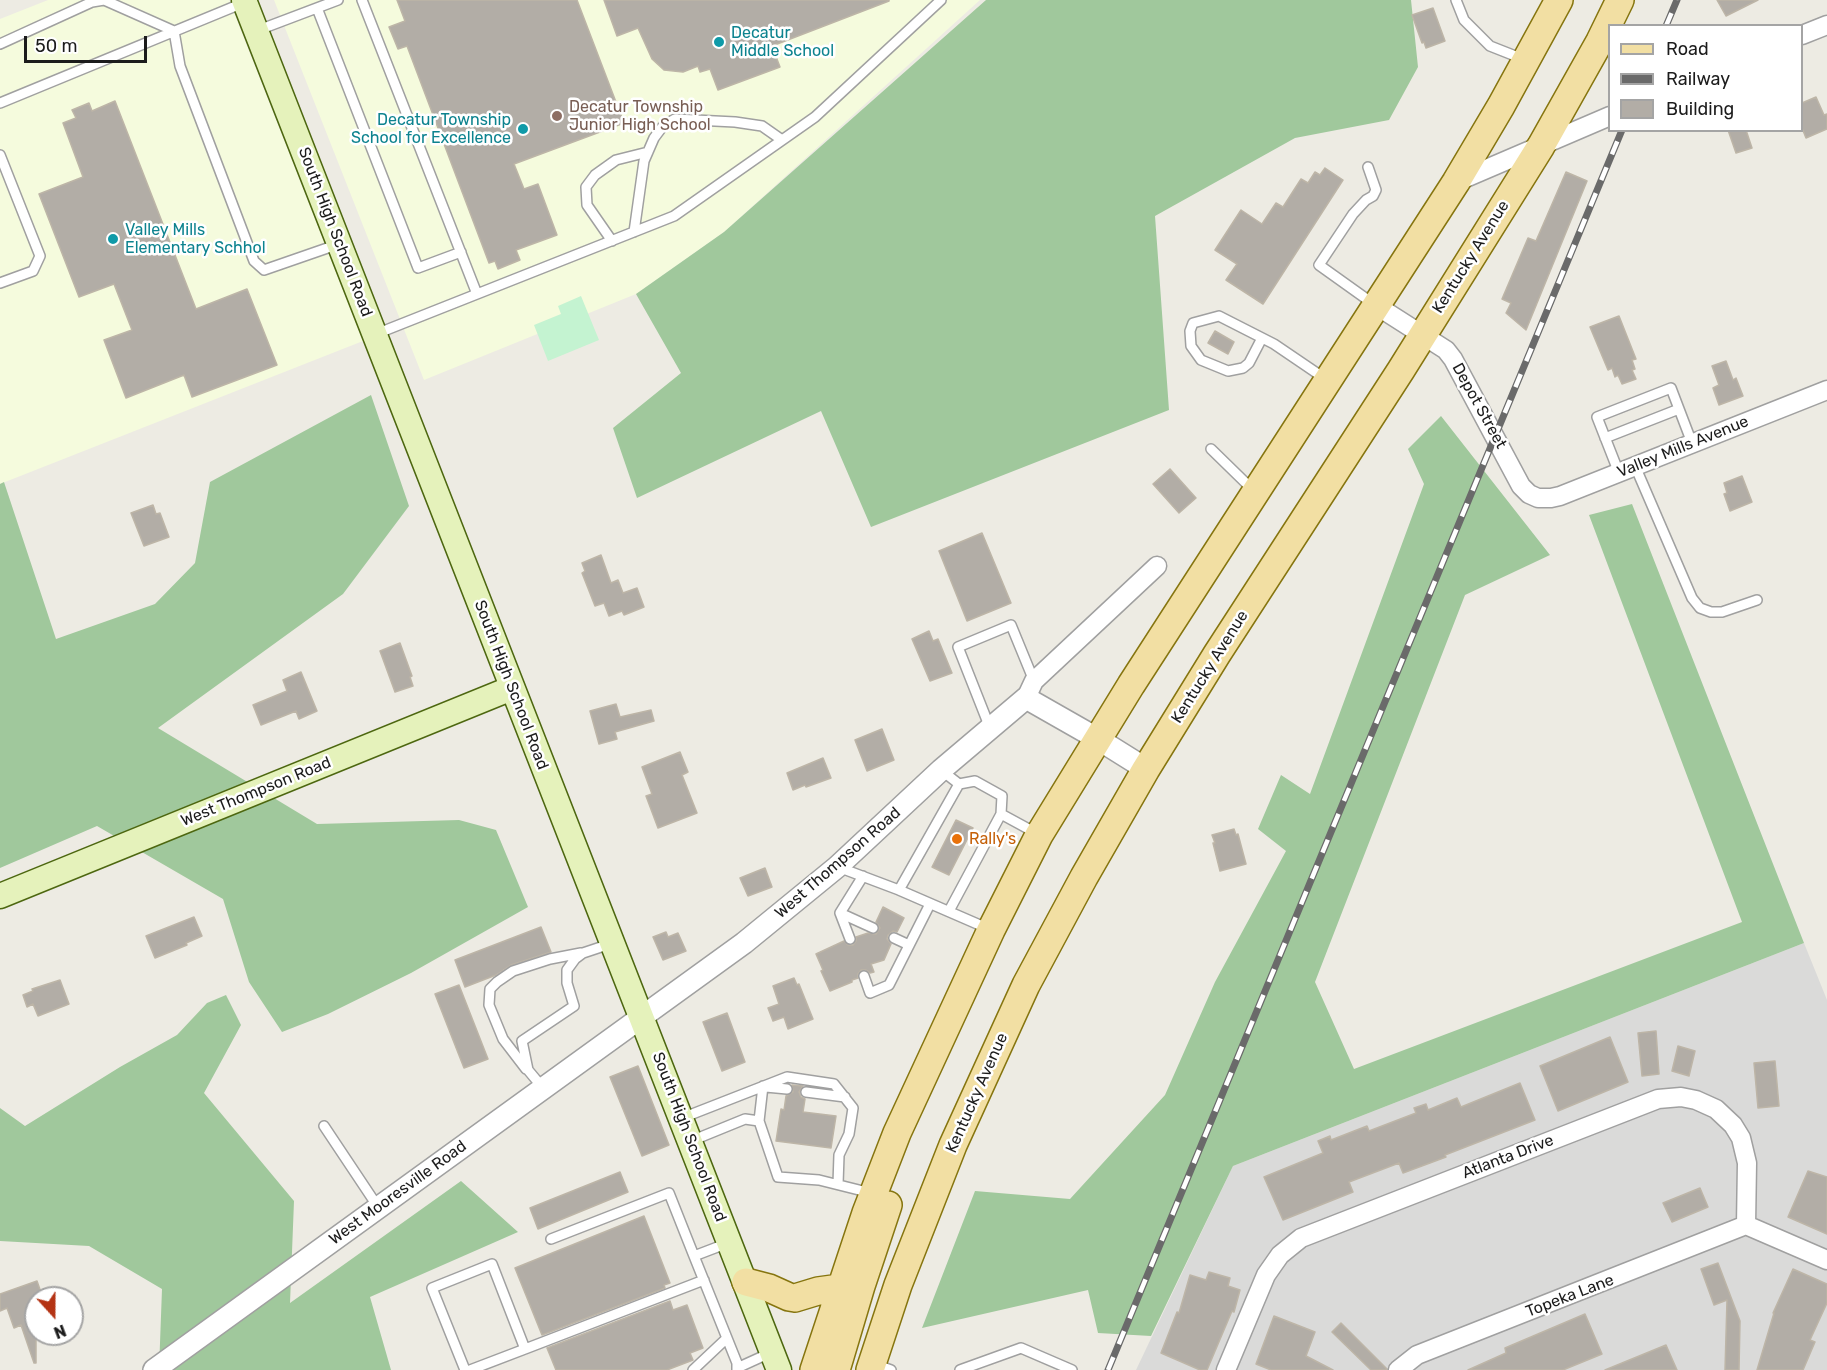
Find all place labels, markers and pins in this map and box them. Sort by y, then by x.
place label: Decatur Middle School [731,23,834,61]
marker: Decatur Middle School [712,35,726,49]
place label: Decatur Township Junior High School [569,97,711,135]
marker: Decatur Township Junior High School [550,109,564,123]
place label: Decatur Township School for Excellence [351,110,511,148]
marker: Decatur Township School for Excellence [516,122,530,136]
place label: Valley Mills Elementary Schhol [125,220,266,258]
marker: Valley Mills Elementary Schhol [106,232,120,246]
place label: Rally's [969,829,1016,849]
marker: Rally's [950,832,964,846]

